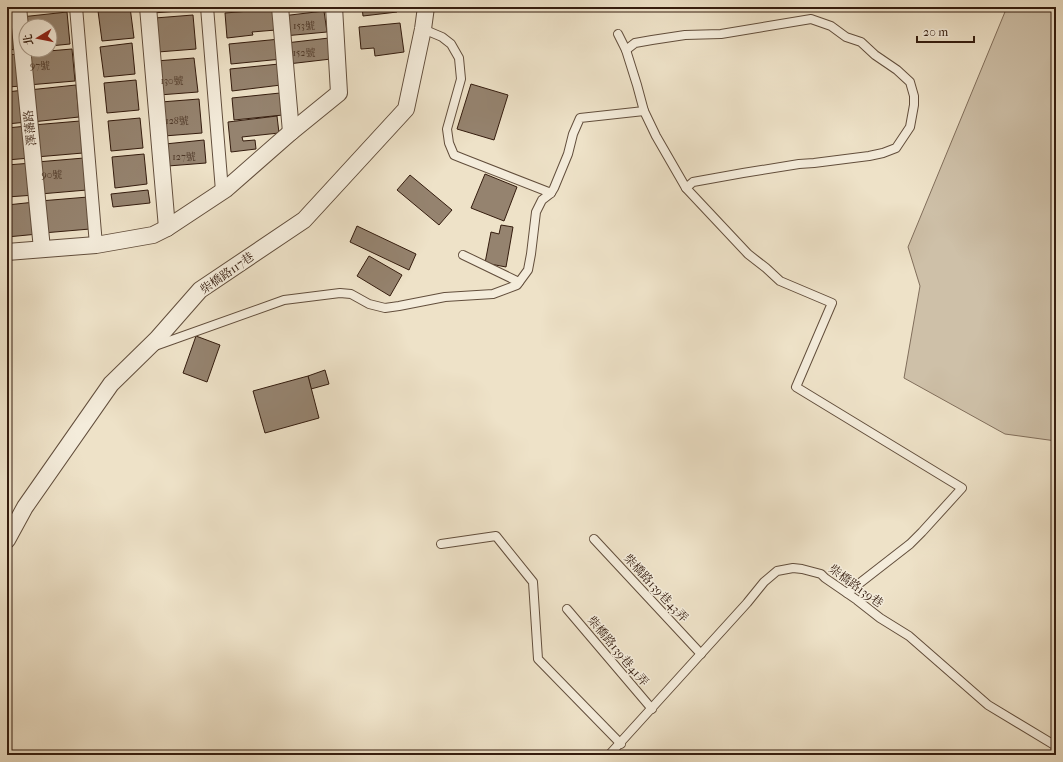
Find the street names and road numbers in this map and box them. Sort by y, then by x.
street label: 澤藩路 [21,109,39,147]
street label: 柴橋路117巷 [197,249,257,297]
street label: 柴橋路139巷43弄 [621,551,691,625]
street label: 柴橋路139巷 [826,562,886,610]
street label: 柴橋路139巷41弄 [585,613,651,689]

